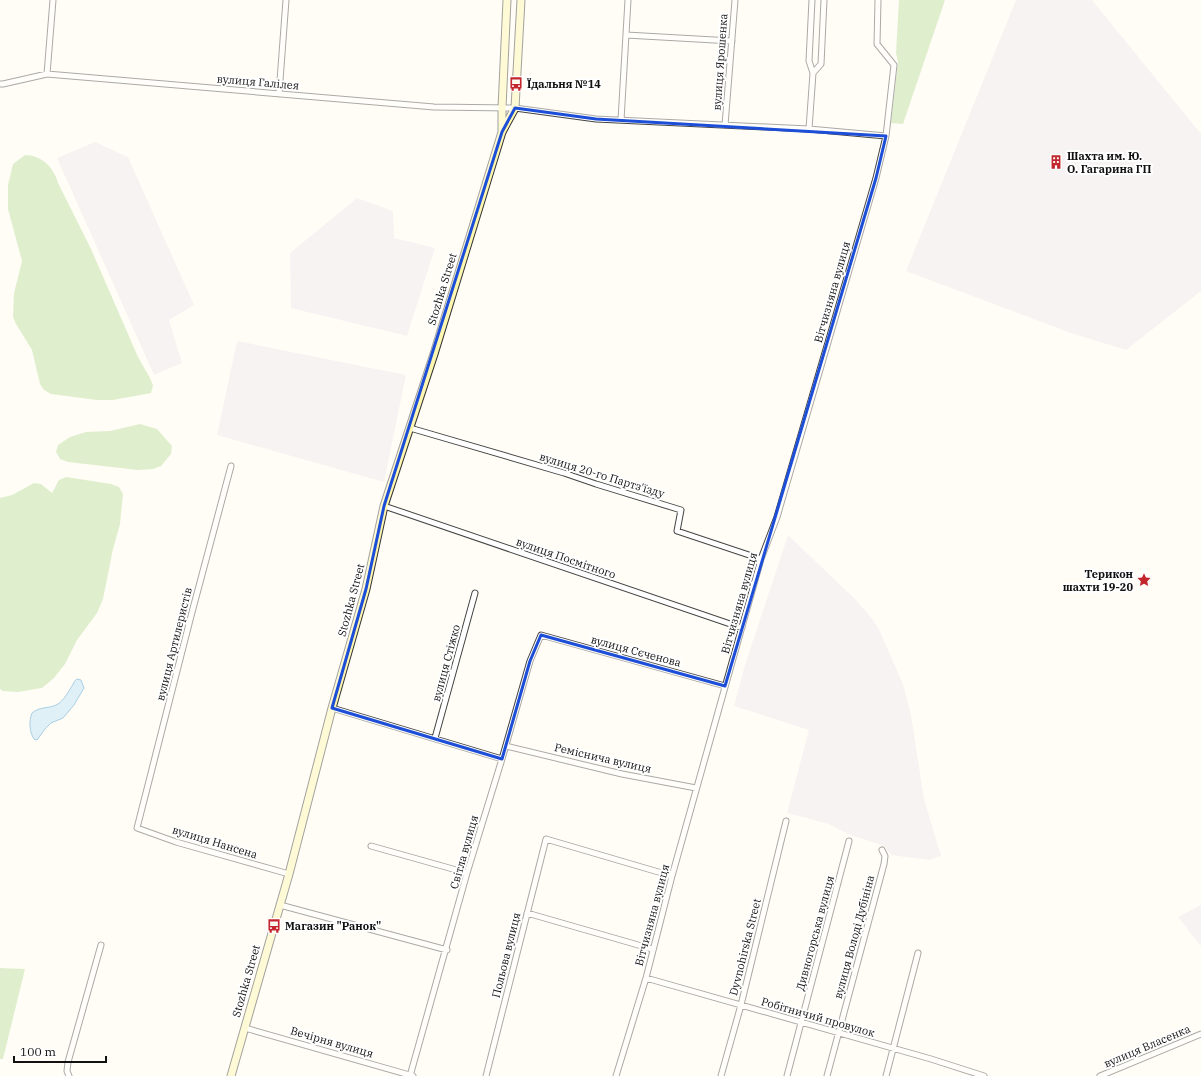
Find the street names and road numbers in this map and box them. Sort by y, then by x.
street label: вулиця Ярошенка [710,13,730,111]
street label: вулиця Галілея [216,71,300,93]
street label: Вітчизняна вулиця [811,240,853,344]
street label: Stozhka Street [424,251,460,327]
street label: вулиця 20-го Партз'їзду [538,449,666,501]
street label: вулиця Посмітного [514,534,618,582]
street label: Вітчизняна вулиця [718,551,760,655]
street label: Stozhka Street [335,562,367,638]
street label: вулиця Артилеристів [153,586,195,702]
street label: вулиця Стіжко [429,623,463,703]
street label: вулиця Сєченова [589,632,683,670]
street label: Реміснича вулиця [553,740,653,776]
street label: Світла вулиця [447,813,481,891]
street label: вулиця Нансена [171,822,259,862]
street label: Вітчизняна вулиця [632,863,672,967]
street label: Дивногорська вулиця [793,874,837,992]
street label: вулиця Володі Дубініна [831,874,877,1000]
street label: Dyvnohirska Street [726,897,764,997]
street label: Польова вулиця [489,911,523,999]
street label: Stozhka Street [229,943,263,1019]
street label: Робітничий провулок [760,994,877,1040]
street label: вулиця Власенка [1102,1021,1192,1071]
street label: Вечірня вулиця [289,1023,375,1061]

